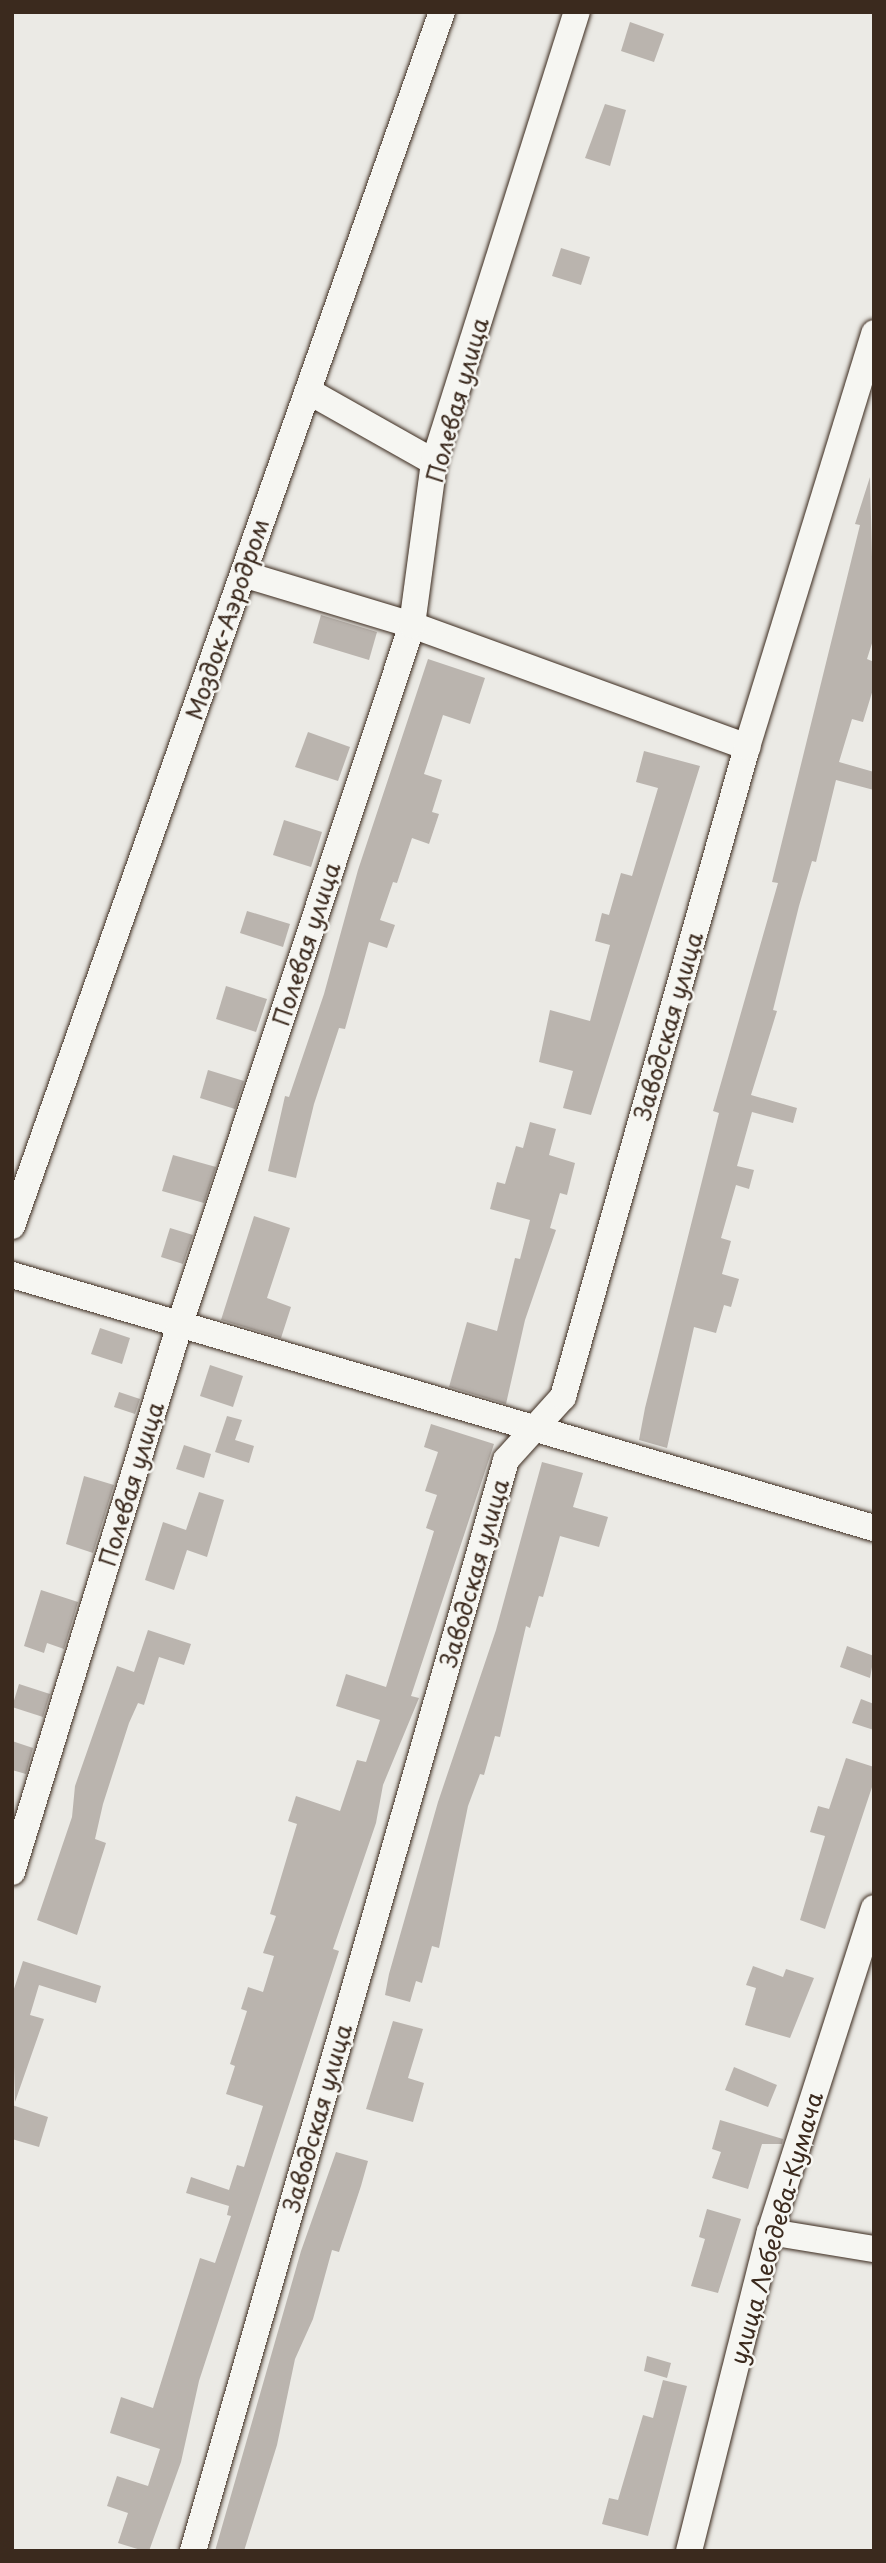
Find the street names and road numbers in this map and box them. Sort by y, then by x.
street label: Полевая улица [420,314,494,486]
street label: Моздок-Аэродром [180,515,274,723]
street label: Полевая улица [267,859,345,1029]
street label: Заводская улица [628,928,708,1124]
street label: Полевая улица [93,1398,169,1570]
street label: Заводская улица [434,1475,514,1671]
street label: Заводская улица [277,2020,357,2216]
street label: улица Лебедева-Кумача [724,2088,828,2368]

